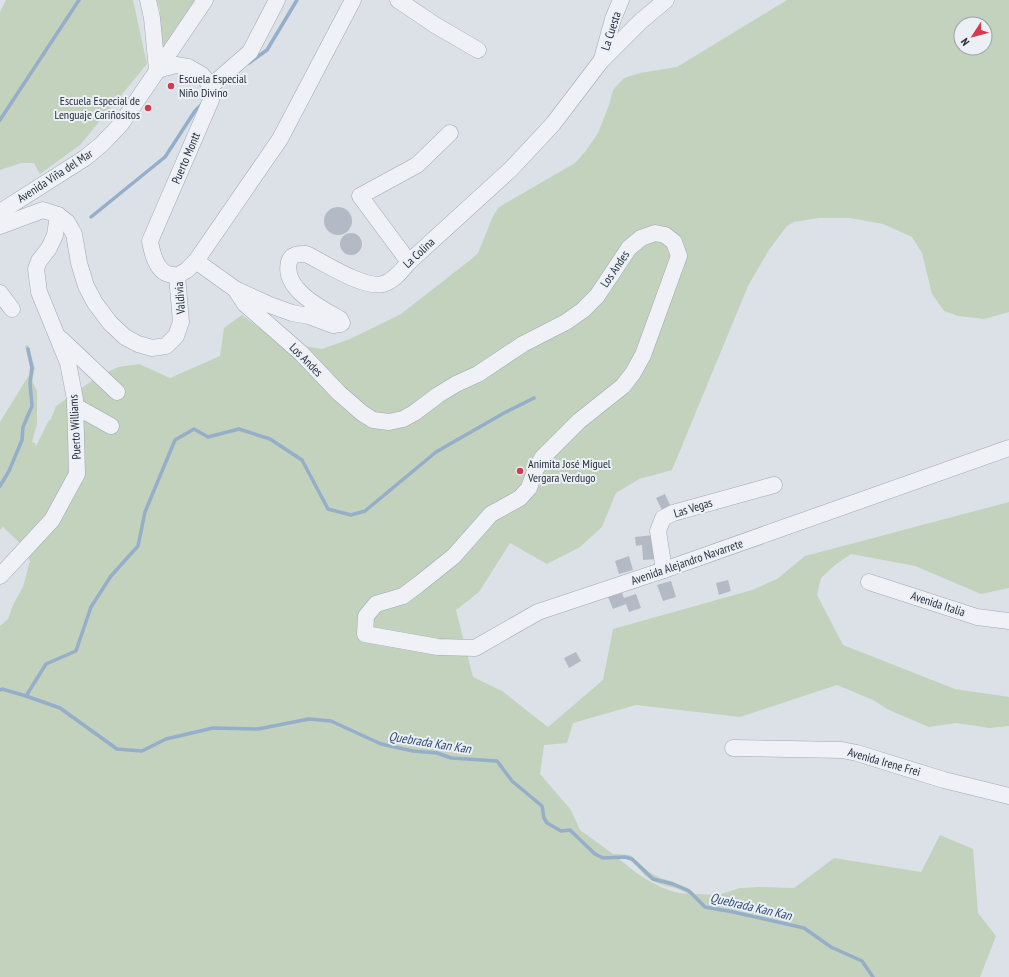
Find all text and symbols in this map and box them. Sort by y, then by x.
street label: La Cuesta [597,9,624,52]
north arrow [953,16,993,56]
text: N [957,35,972,48]
place label: Escuela Especial Niño Divino [179,71,247,100]
marker: Escuela Especial Niño Divino [166,81,176,91]
place label: Escuela Especial de Lenguaje Cariñositos [54,93,140,122]
marker: Escuela Especial de Lenguaje Cariñositos [143,103,153,113]
street label: Puerto Montt [168,129,203,186]
street label: Avenida Viña del Mar [14,145,96,206]
street label: La Colina [400,234,438,271]
street label: Los Andes [597,247,632,290]
street label: Valdivia [171,281,188,316]
street label: Los Andes [287,340,326,379]
street label: Puerto Williams [65,394,84,460]
place label: Animita José Miguel Vergara Verdugo [527,456,611,485]
marker: Animita José Miguel Vergara Verdugo [515,466,525,476]
street label: Las Vegas [672,495,714,521]
street label: Avenida Alejandro Navarrete [629,535,745,588]
street label: Avenida Italia [909,588,967,619]
water label: Quebrada Kan Kan [388,728,474,758]
street label: Avenida Irene Frei [846,744,922,779]
water label: Quebrada Kan Kan [709,889,794,924]

